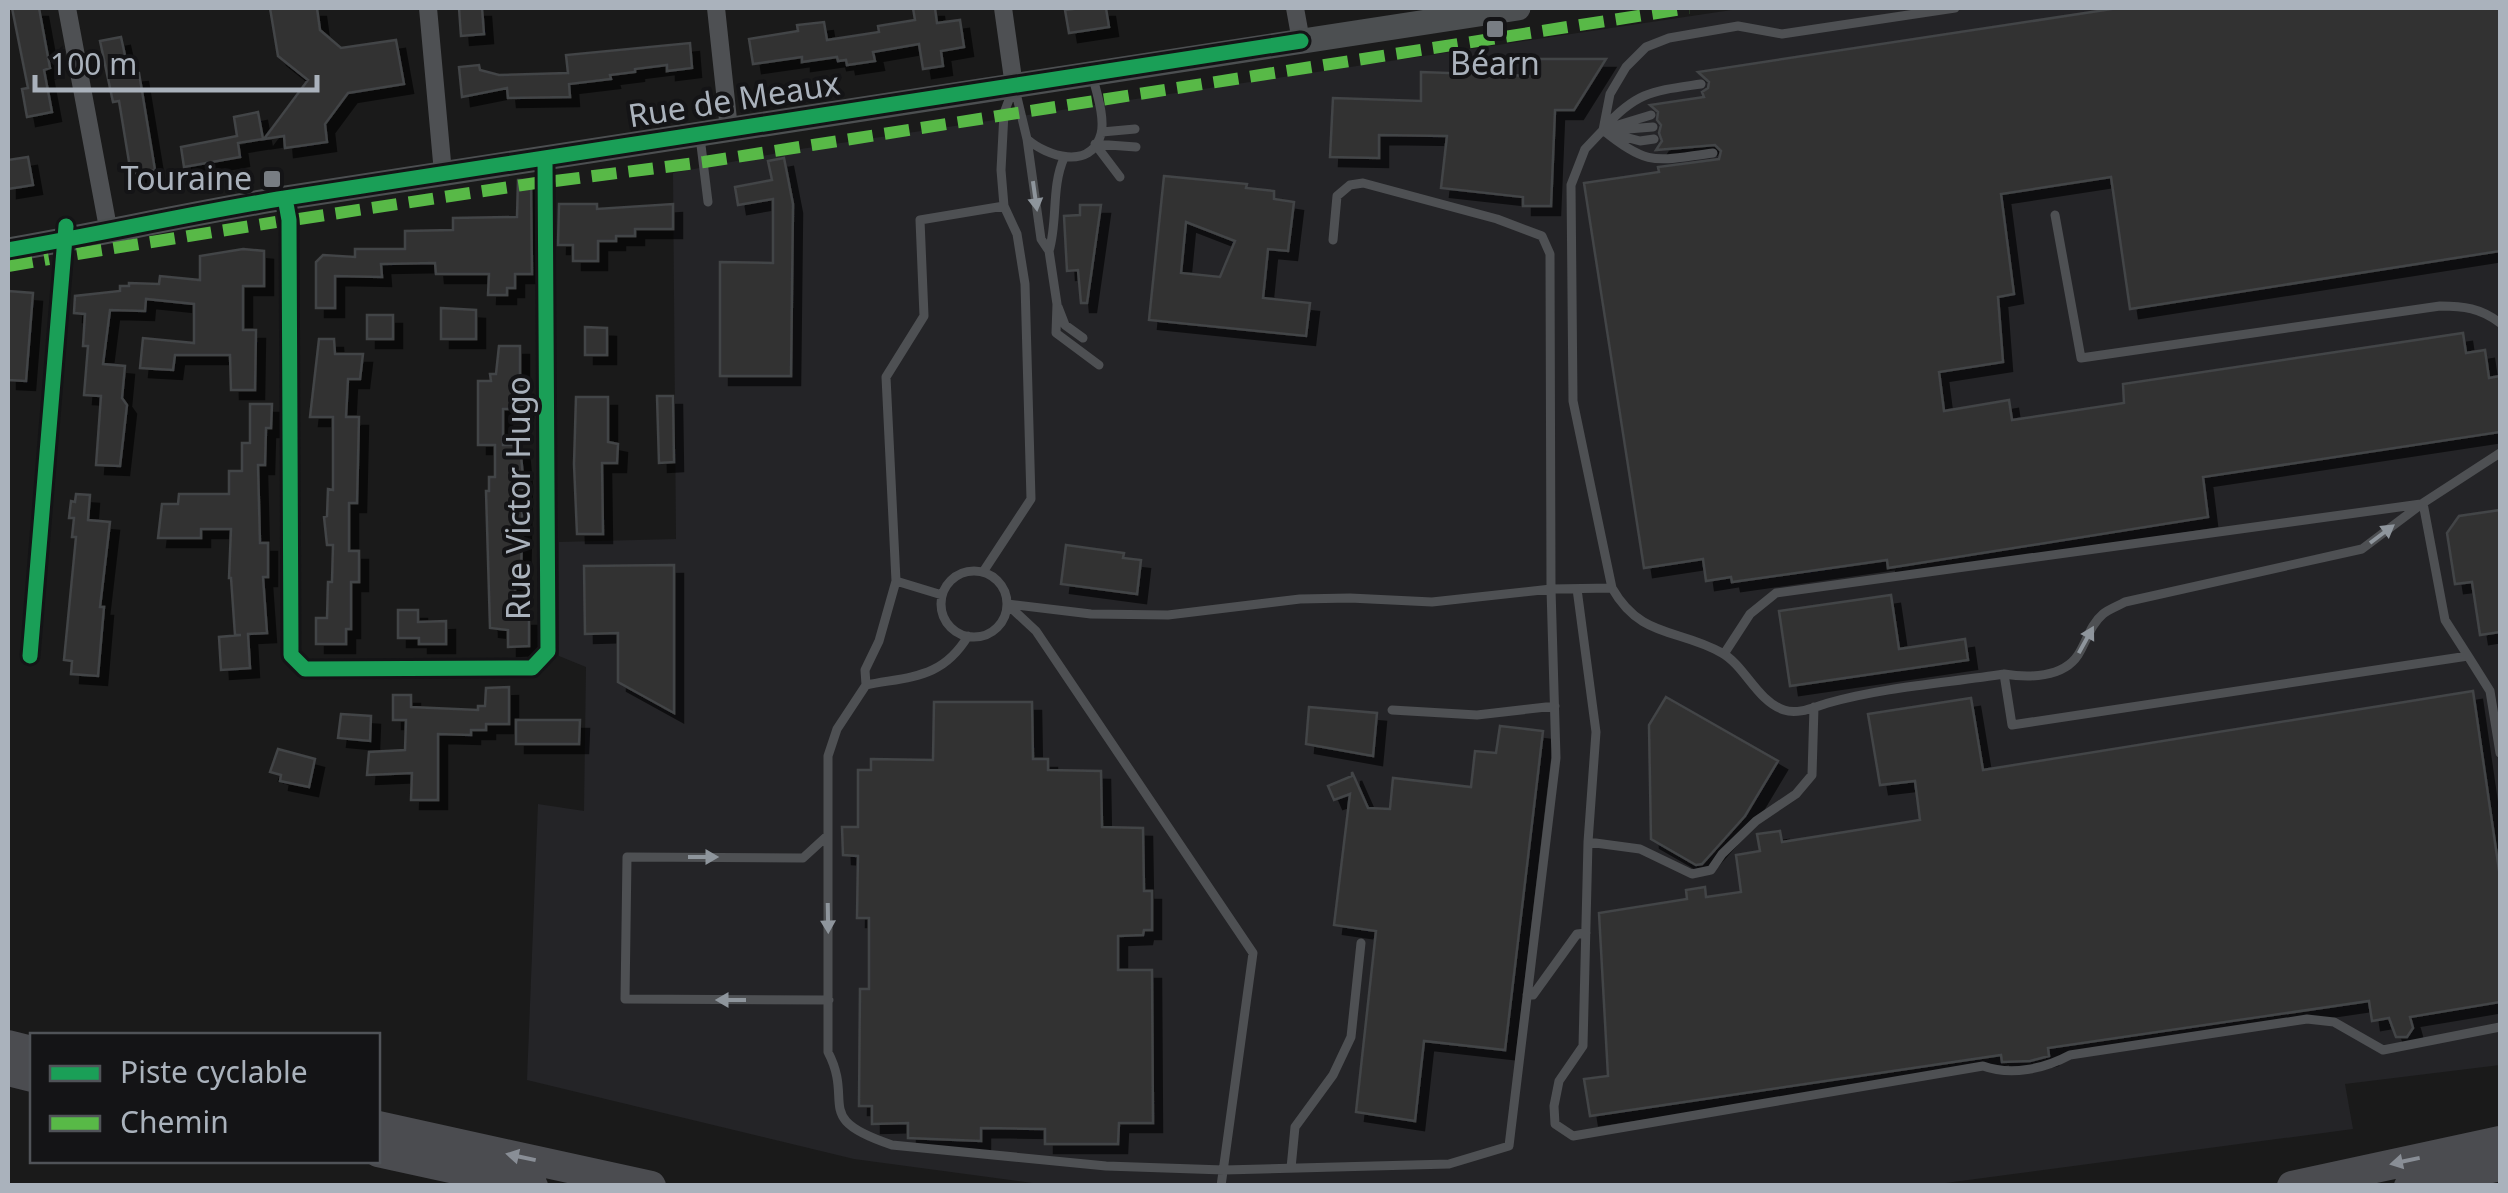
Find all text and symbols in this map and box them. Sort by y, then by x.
marker: Béarn [1484,18,1506,40]
scale bar [35,30,318,92]
place label: Béarn [1450,41,1540,84]
text: 100 m [50,43,137,84]
street label: Rue de Meaux [625,61,843,136]
place label: Touraine [121,156,252,199]
marker: Touraine [261,168,283,190]
one-way arrow [1028,181,1044,212]
street label: Rue Victor Hugo [496,376,539,620]
one-way arrow [2369,525,2395,545]
one-way arrow [2076,626,2094,654]
one-way arrow [688,849,720,865]
one-way arrow [820,903,836,935]
one-way arrow [715,992,747,1008]
legend [30,1033,380,1163]
text: Piste cyclable [120,1051,308,1092]
text: Chemin [120,1101,229,1142]
one-way arrow [505,1149,536,1165]
one-way arrow [2389,1154,2420,1169]

